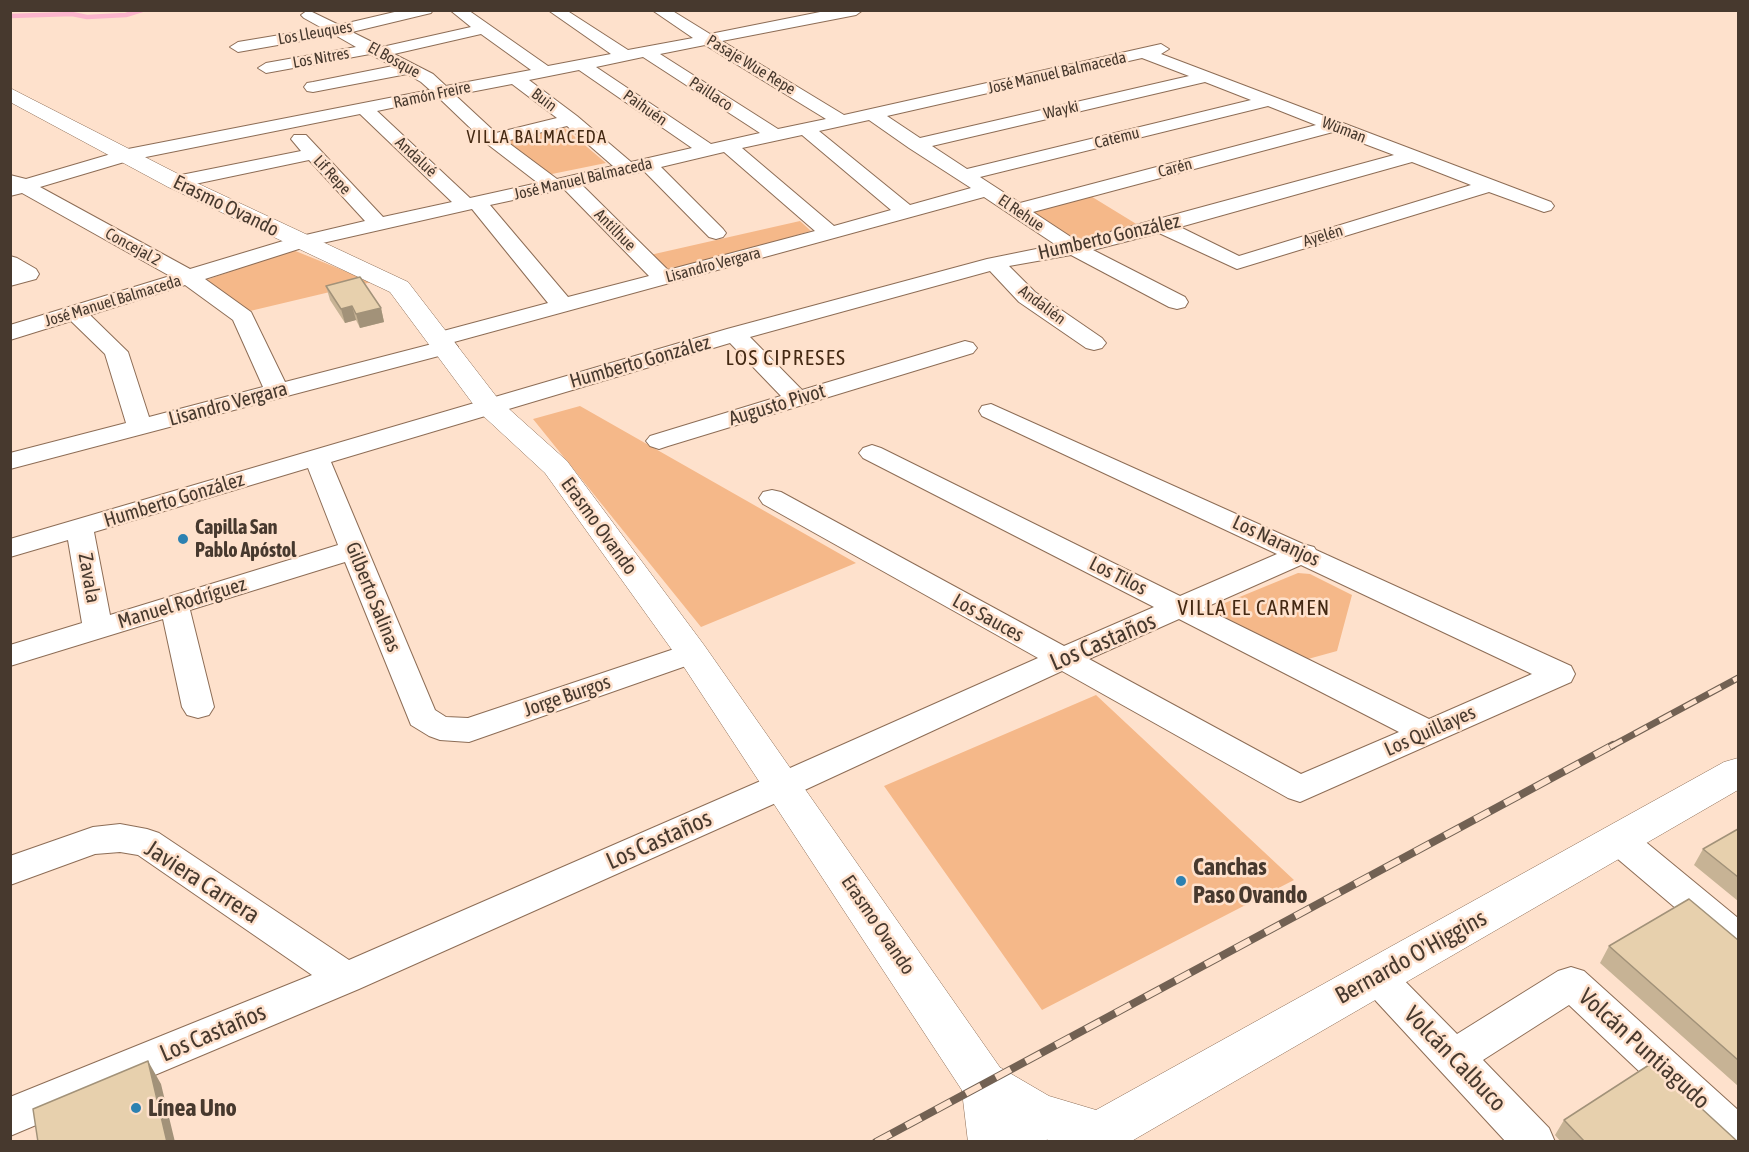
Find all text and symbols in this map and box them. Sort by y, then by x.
street label: Los Lleuques [276,17,354,49]
street label: Pasaje Wue Repe [703,31,799,99]
street label: El Bosque [365,38,423,82]
street label: Los Nitres [291,44,351,72]
street label: José Manuel Balmaceda [986,48,1128,98]
street label: Paillaco [686,73,736,115]
street label: Ramón Freire [392,77,472,113]
street label: Buin [528,84,560,116]
street label: Paihuén [619,86,671,130]
street label: Wayki [1042,97,1080,123]
street label: Wüman [1319,113,1369,147]
street label: Catemu [1093,123,1141,153]
district label: VILLA BALMACEDA [467,126,607,148]
street label: Andalué [391,133,441,181]
street label: Lif Repe [309,151,355,199]
street label: José Manuel Balmaceda [512,154,654,204]
street label: Carén [1156,154,1194,182]
street label: Erasmo Ovando [169,170,283,242]
street label: El Rehue [994,191,1048,235]
street label: Antilhue [590,205,640,255]
street label: Humberto González [1036,209,1182,265]
street label: Ayelén [1301,221,1345,251]
street label: Concejal 2 [102,224,164,270]
street label: Lisandro Vergara [663,243,763,287]
street label: José Manuel Balmaceda [43,271,183,331]
street label: Andalién [1015,281,1069,329]
street label: Humberto González [567,330,713,394]
district label: LOS CIPRESES [726,345,846,371]
street label: Lisandro Vergara [166,377,290,431]
street label: Augusto Pivot [726,379,828,431]
street label: Humberto González [101,467,247,533]
street label: Erasmo Ovando [556,473,642,579]
street label: Los Naranjos [1229,510,1323,572]
place label: Capilla San Pablo Apóstol [195,516,296,563]
marker: Capilla San Pablo Apóstol [176,532,190,546]
street label: Gilberto Salinas [340,539,406,655]
street label: Zavala [73,551,105,605]
street label: Los Tilos [1085,551,1151,601]
street label: Manuel Rodríguez [115,572,249,634]
street label: Los Sauces [948,589,1028,647]
district label: VILLA EL CARMEN [1177,595,1331,621]
street label: Los Castaños [1046,607,1160,677]
street label: Jorge Burgos [520,670,614,722]
street label: Los Quillayes [1381,700,1479,762]
street label: Los Castaños [602,804,716,876]
street label: Javiera Carrera [139,834,265,930]
place label: Canchas Paso Ovando [1193,853,1308,909]
street label: Erasmo Ovando [836,871,920,979]
marker: Canchas Paso Ovando [1174,874,1188,888]
street label: Bernardo O'Higgins [1330,904,1492,1010]
street label: Volcán Puntiagudo [1572,983,1716,1115]
street label: Los Castaños [156,998,270,1068]
street label: Volcán Calbuco [1398,1000,1512,1118]
place label: Línea Uno [148,1094,237,1122]
marker: Línea Uno [129,1101,143,1115]

